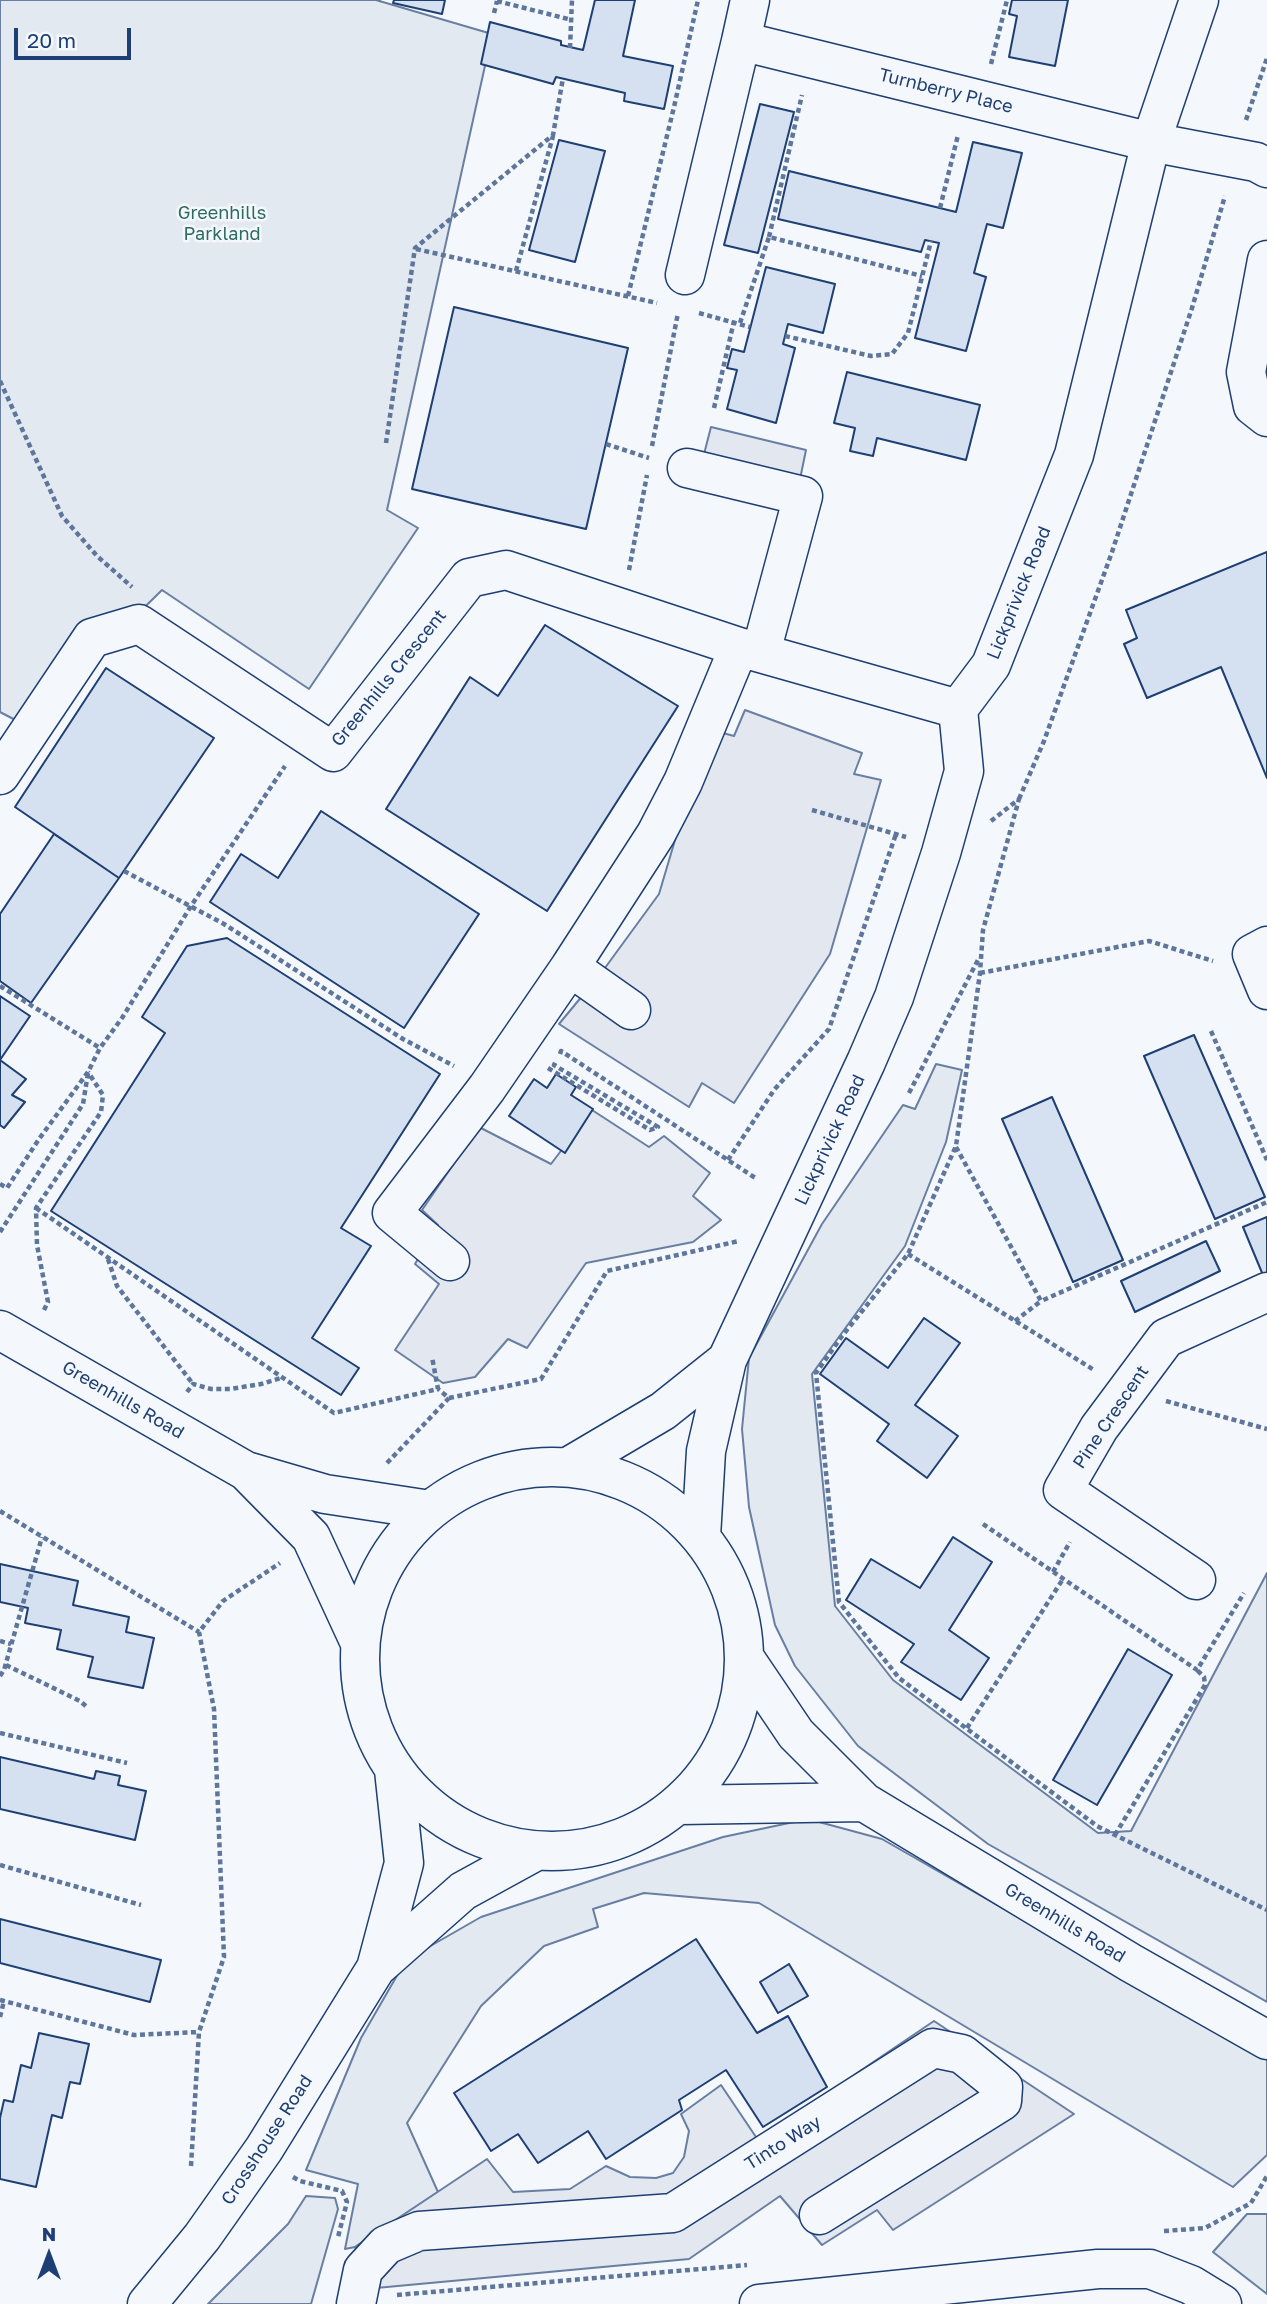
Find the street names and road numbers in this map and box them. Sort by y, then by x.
street label: Turnberry Place [877,64,1015,118]
street label: Lickprivick Road [982,523,1056,663]
street label: Greenhills Crescent [327,605,451,751]
street label: Lickprivick Road [790,1071,870,1209]
street label: Greenhills Road [58,1356,188,1444]
street label: Pine Crescent [1068,1361,1154,1473]
street label: Greenhills Road [1001,1878,1129,1968]
street label: Crosshouse Road [217,2071,317,2209]
street label: Tinto Way [741,2111,825,2175]

